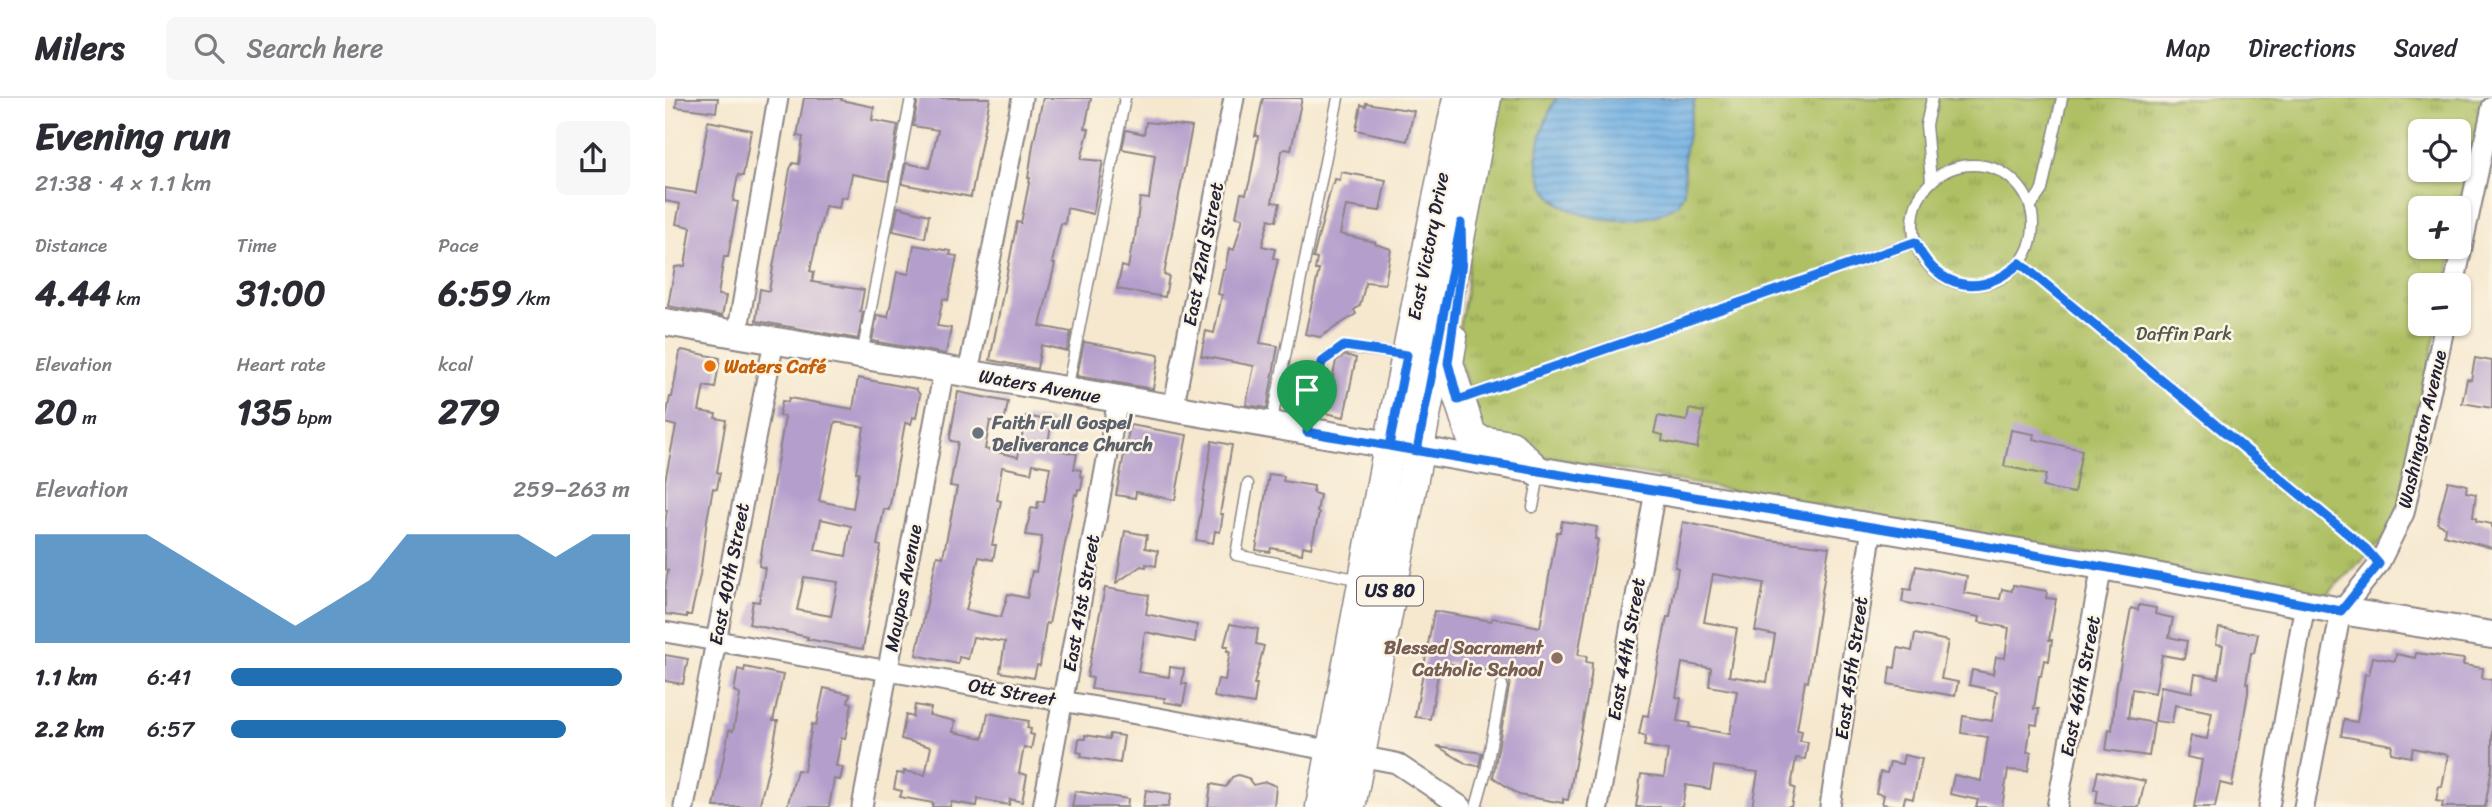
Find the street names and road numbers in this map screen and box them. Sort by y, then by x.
street label: East Victory Drive [1397,169,1459,323]
street label: East 42nd Street [1173,179,1233,329]
street label: Washington Avenue [2388,347,2456,511]
street label: Waters Avenue [976,359,1104,413]
street label: East 40th Street [699,500,759,648]
street label: Maupas Avenue [874,521,932,655]
street label: East 41st Street [1053,532,1109,674]
street label: East 44th Street [1597,575,1655,723]
road number: US 80 [1357,576,1423,606]
street label: East 45th Street [1825,594,1877,742]
street label: East 46th Street [2050,613,2110,759]
street label: Ott Street [966,668,1060,716]

